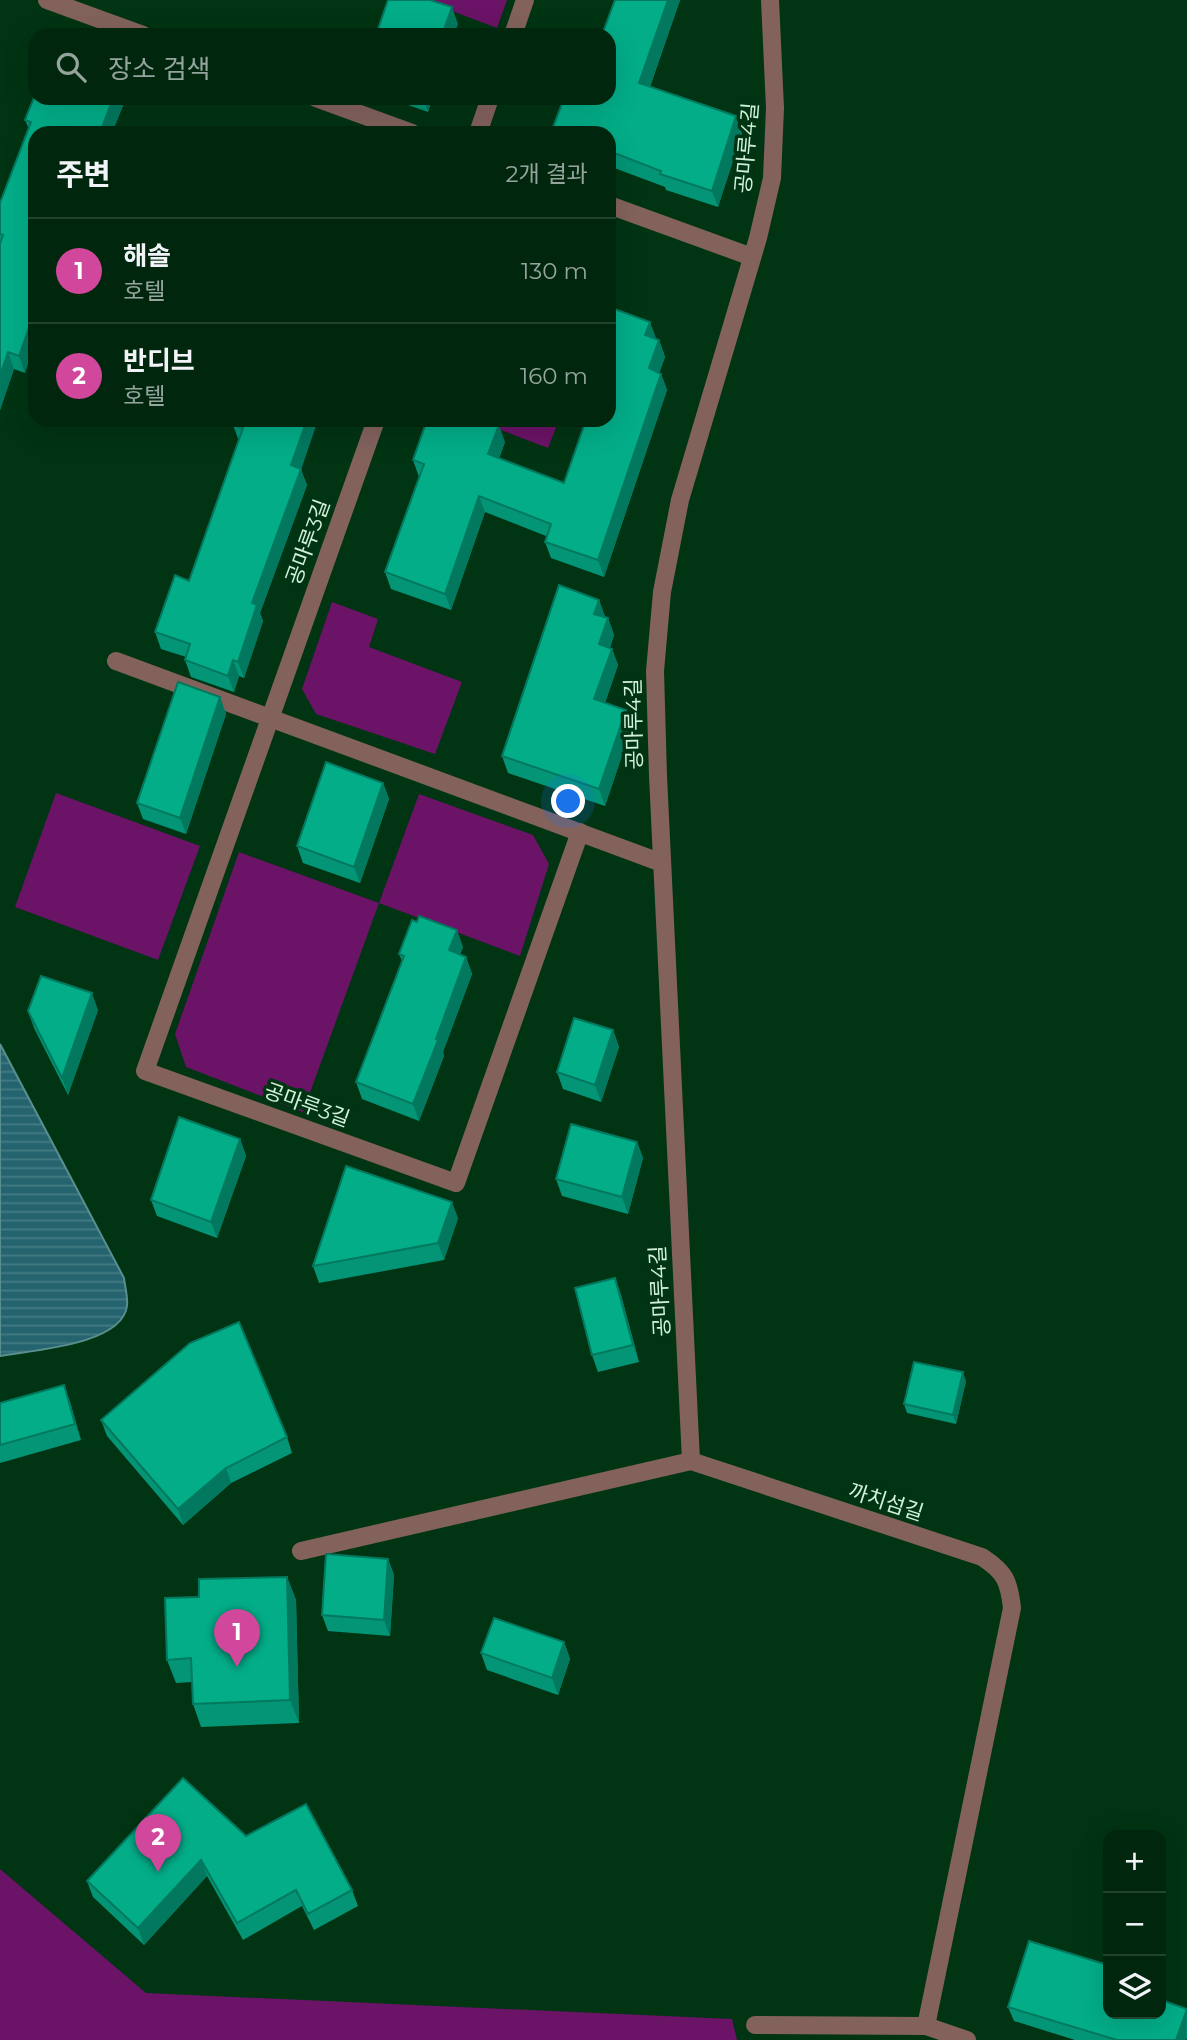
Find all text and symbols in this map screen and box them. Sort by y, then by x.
search box [28,28,616,105]
icon: search [52,48,90,86]
text: 장소 검색 [108,53,211,85]
street label: 공마루4길 [730,101,763,194]
text: 주변 [56,156,111,193]
text: 2개 결과 [505,160,588,188]
text: 해솔 [123,240,171,272]
text: 1 [74,257,84,285]
text: 130 m [521,257,588,285]
text: 호텔 [123,277,165,305]
text: 반디브 [123,345,195,377]
text: 2 [72,362,86,390]
text: 160 m [520,362,588,390]
text: 호텔 [123,382,165,410]
street label: 공마루3길 [281,496,335,588]
street label: 공마루4길 [620,678,647,770]
your location [551,784,585,818]
street label: 공마루3길 [261,1078,353,1132]
street label: 공마루4길 [645,1245,674,1337]
street label: 까치섬길 [846,1478,927,1525]
pin: 1 [214,1609,260,1667]
pin: 2 [135,1814,181,1872]
map controls [1103,1830,1166,2019]
button: + [1103,1830,1166,1893]
button: − [1103,1893,1166,1956]
button: layers [1103,1956,1166,2019]

